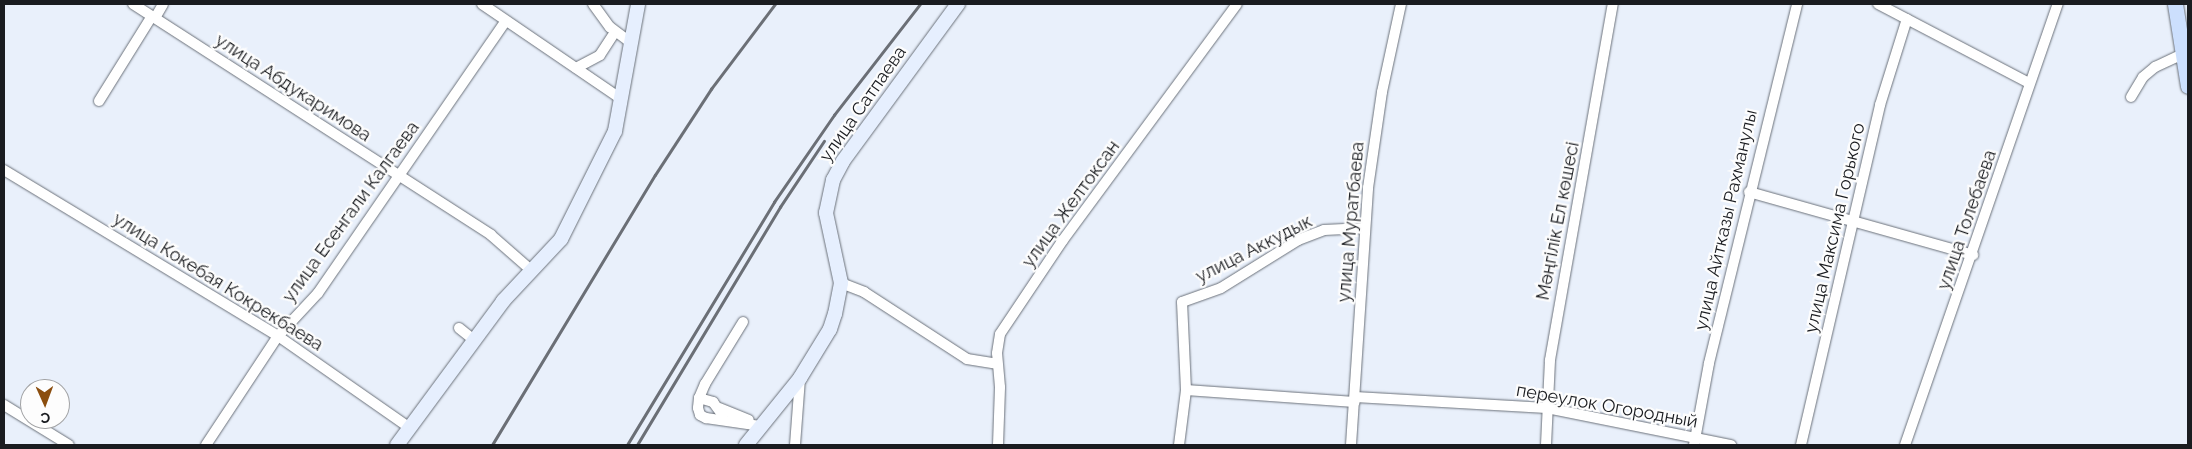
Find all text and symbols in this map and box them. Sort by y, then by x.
street label: улица Абдукаримова [211,29,375,147]
street label: улица Сатпаева [815,42,911,166]
street label: улица Айтказы Рахманулы [1690,107,1762,333]
street label: улица Есенгали Калгаева [278,117,424,307]
street label: улица Максима Горького [1800,121,1870,335]
street label: улица Желтоксан [1018,136,1124,272]
street label: Мәңгілік Ел көшесі [1532,140,1584,302]
street label: улица Муратбаева [1333,141,1369,303]
street label: улица Толебаева [1933,147,2001,293]
street label: улица Кокебая Кокрекбаева [109,208,327,356]
street label: улица Аккудык [1192,210,1316,288]
north arrow [20,379,70,429]
street label: переулок Огородный [1515,379,1699,433]
text: С [40,410,51,426]

